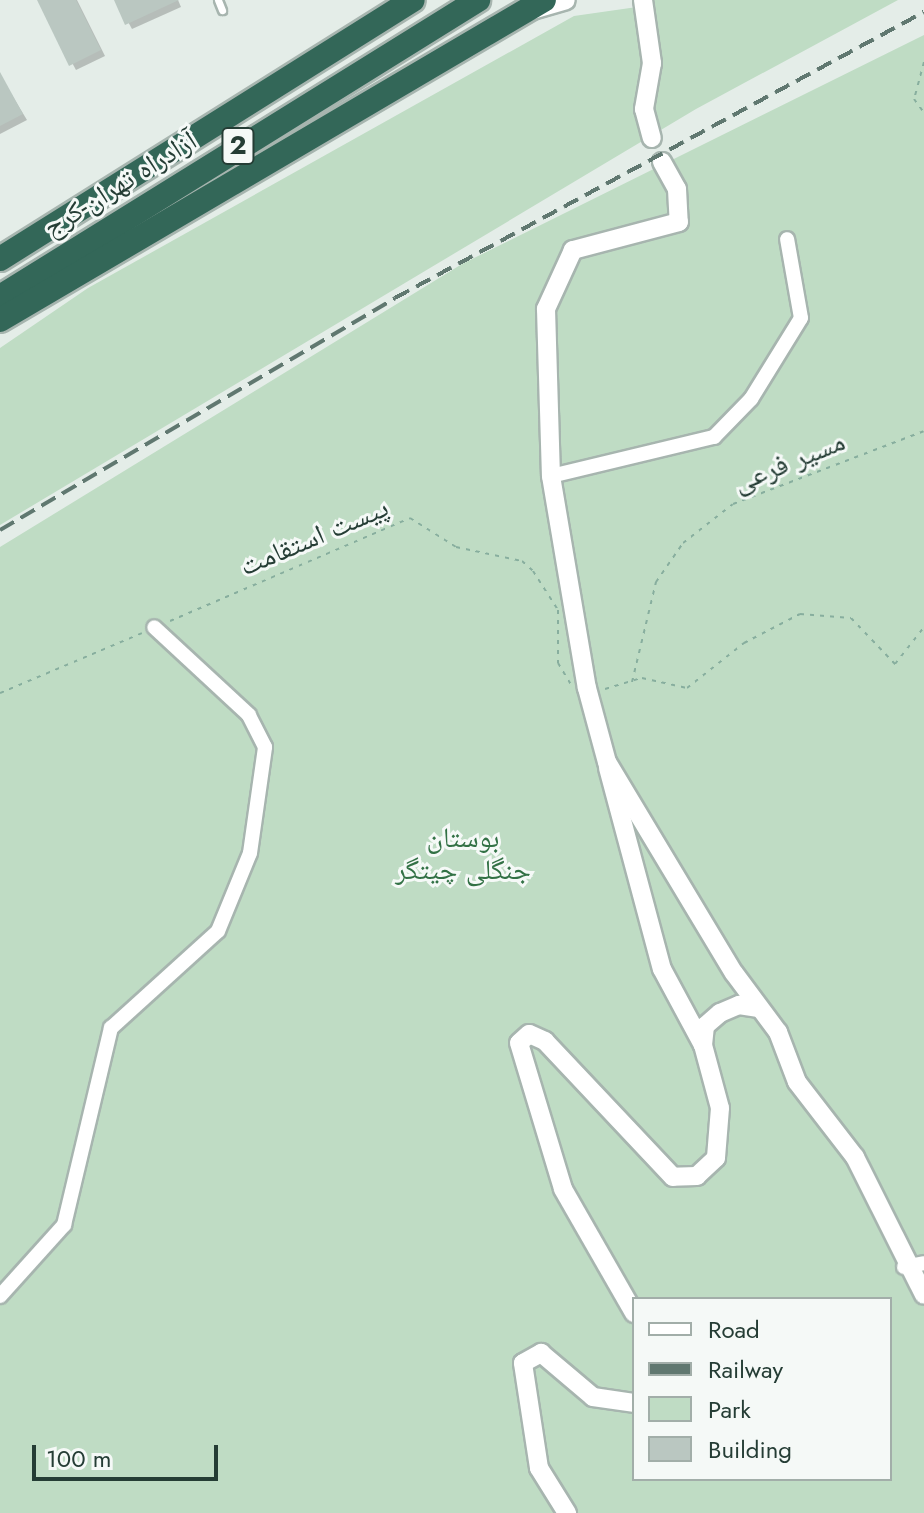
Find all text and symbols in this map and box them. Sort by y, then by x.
street label: آزادراه تهران-کرج [37,124,203,244]
road number: 2 [220,124,256,168]
street label: مسیر فرعی [728,424,850,500]
street label: پیست استقامت [235,491,393,583]
park label: بوستان جنگلی چیتگر [395,821,531,887]
legend [632,1297,892,1481]
text: Road [708,1312,760,1347]
text: Railway [708,1352,783,1387]
text: Park [708,1392,751,1427]
scale bar [36,1429,222,1479]
text: Building [708,1432,792,1467]
text: 100 m [46,1441,112,1476]

